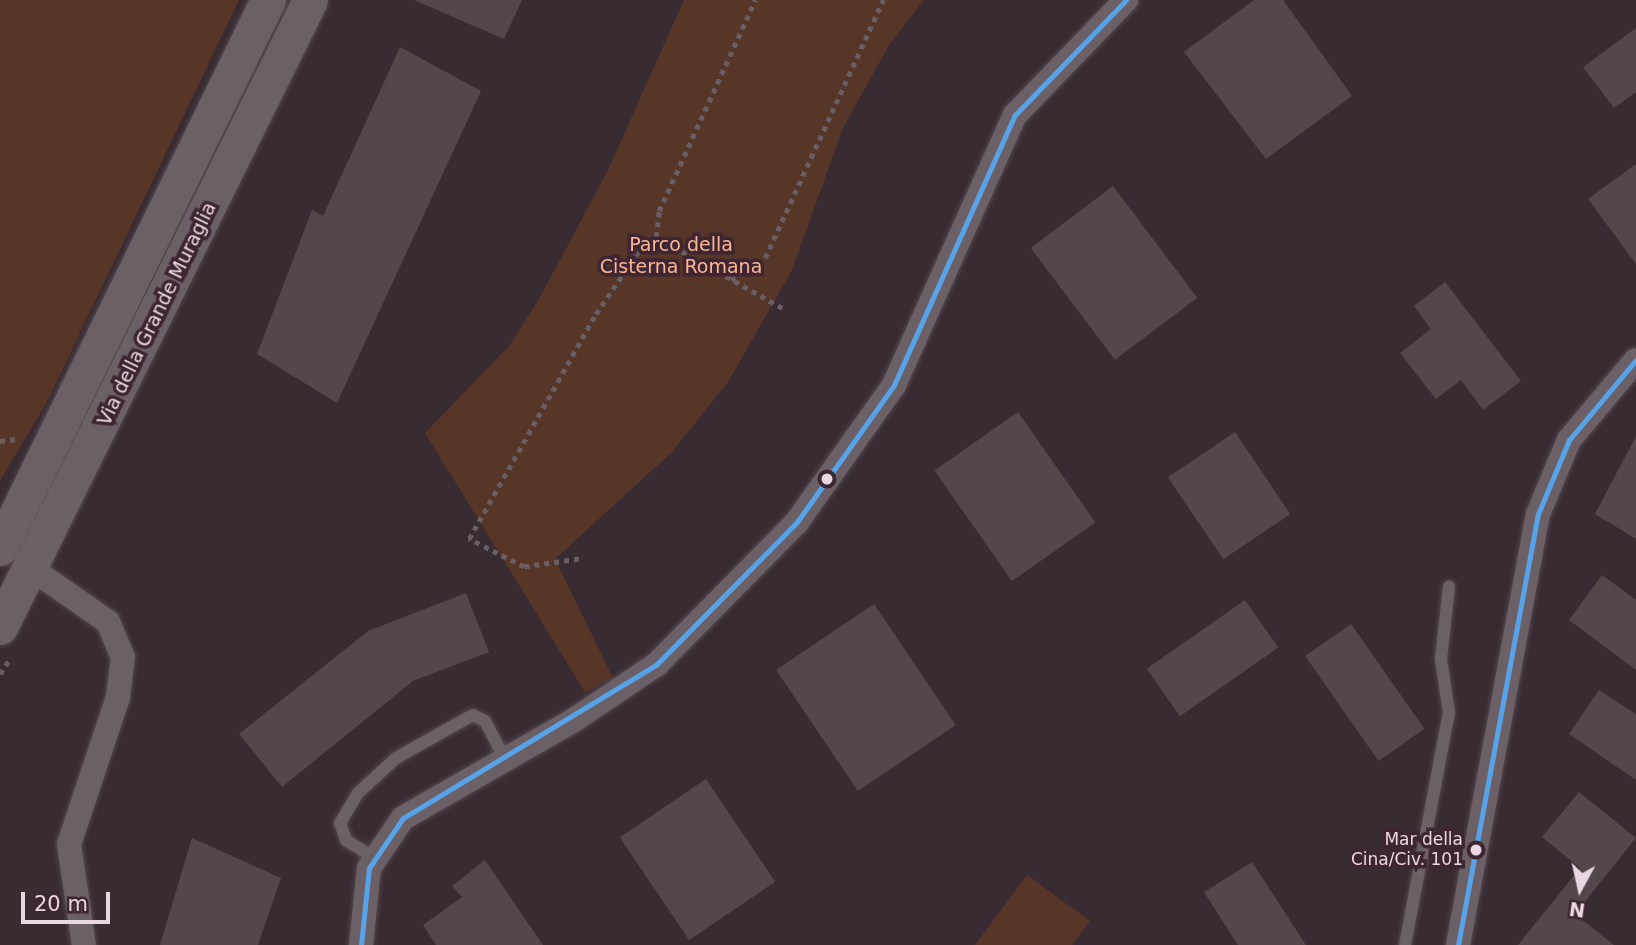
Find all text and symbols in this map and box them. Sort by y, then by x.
street label: Via della Grande Muraglia [93,199,221,429]
park label: Parco della Cisterna Romana [600,234,762,278]
unlabelled marker [820,472,834,486]
place label: Mar della Cina/Civ. 101 [1351,830,1463,870]
marker: Mar della Cina/Civ. 101 [1469,843,1483,857]
north arrow [1545,854,1615,924]
scale bar [24,878,114,922]
text: 20 m [34,892,88,916]
text: N [1568,898,1586,922]

